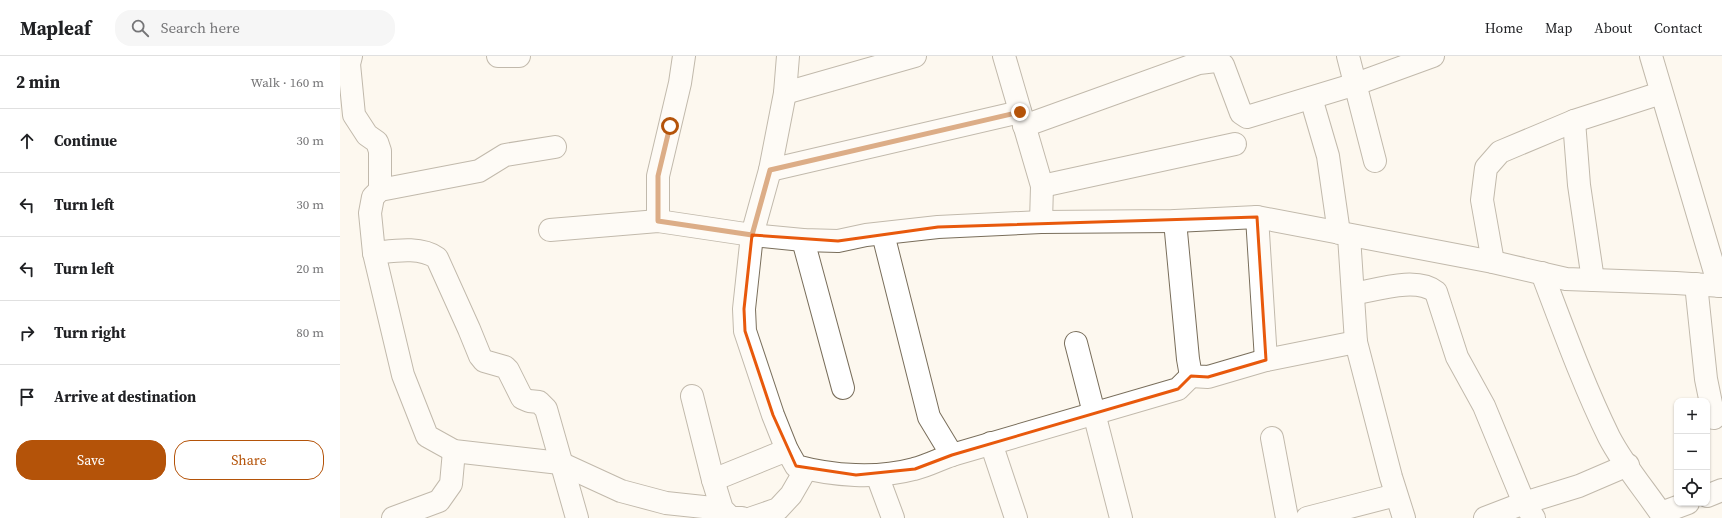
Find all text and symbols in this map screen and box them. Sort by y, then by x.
search box [115,10,395,46]
text: Mapleaf [20,15,91,41]
icon: search [129,17,151,39]
text: Search here [161,17,240,38]
text: Home [1485,18,1523,38]
text: Map [1545,18,1572,38]
text: About [1594,18,1632,38]
text: Contact [1654,18,1702,38]
text: 2 min [16,70,60,94]
text: Walk · 160 m [251,74,324,91]
route end [1011,103,1029,121]
route start [661,117,679,135]
icon: ahead [16,130,38,152]
text: Continue [54,130,117,151]
text: 30 m [296,132,324,149]
icon: left [16,194,38,216]
text: Turn left [54,194,114,215]
text: 30 m [296,196,324,213]
icon: left [16,258,38,280]
text: Turn left [54,258,114,279]
text: 20 m [296,260,324,277]
icon: right [16,322,38,344]
text: Turn right [54,322,126,343]
text: 80 m [296,324,324,341]
icon: arrive [16,386,38,408]
text: Arrive at destination [54,386,196,407]
map controls [1674,398,1710,506]
button: + [1674,398,1710,434]
button: − [1674,434,1710,470]
button: Save [16,440,166,480]
button: Share [174,440,324,480]
button: locate [1674,470,1710,506]

